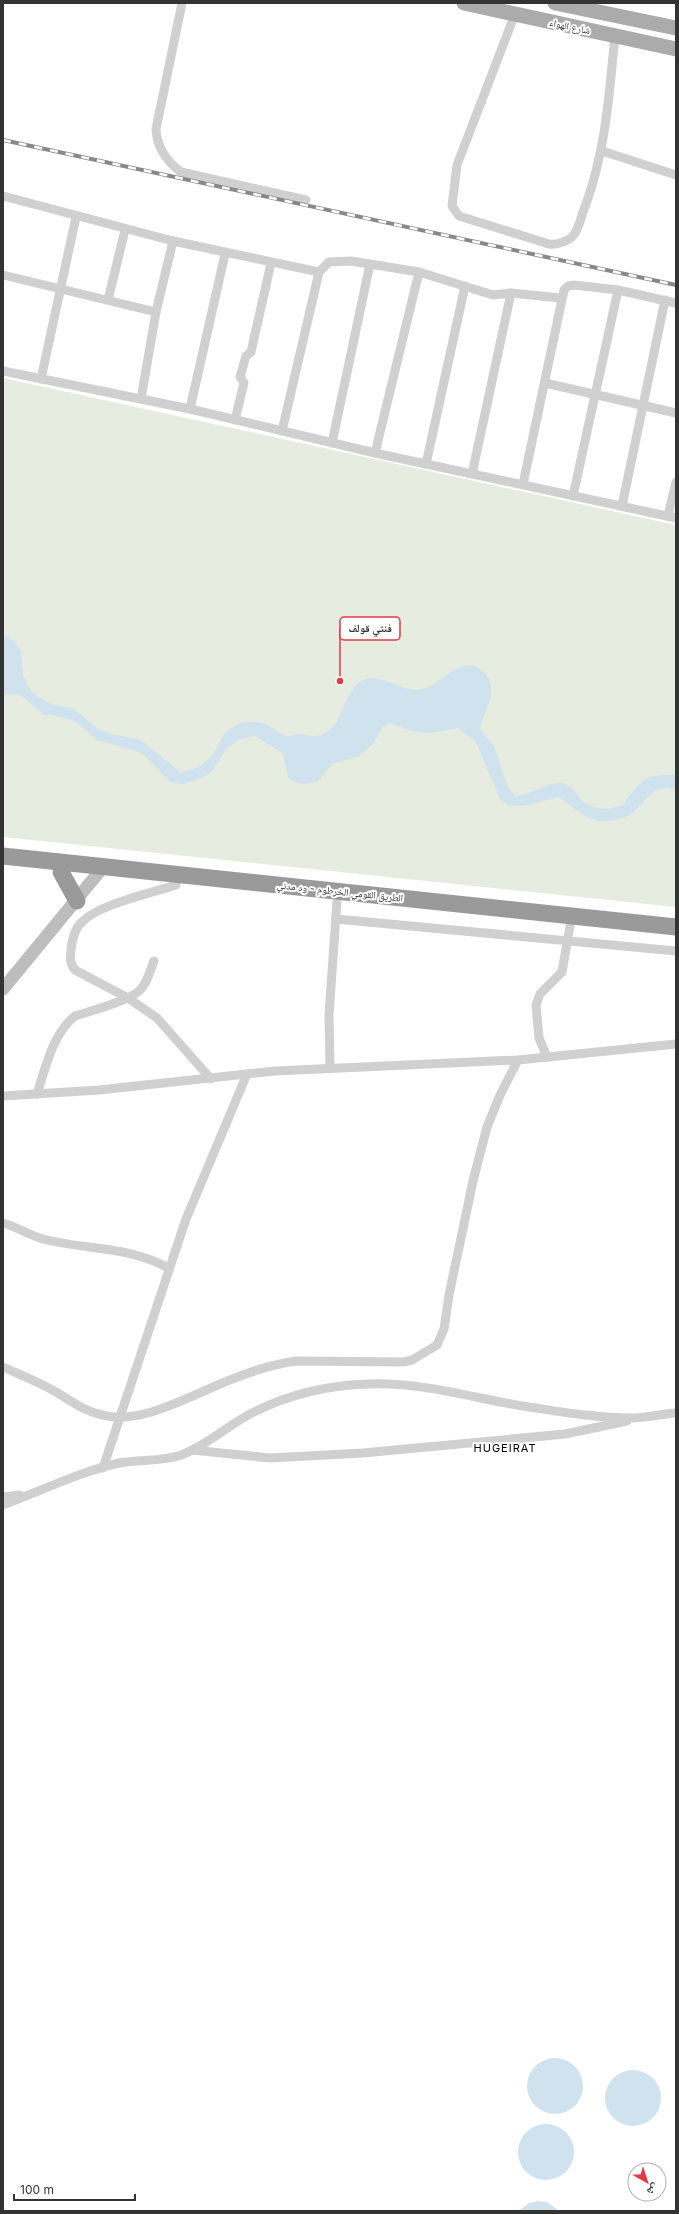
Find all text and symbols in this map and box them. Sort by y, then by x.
street label: شارع الهواء [548,16,592,37]
callout: فنتي قولف [340,617,400,640]
text: فنتي قولف [348,621,392,637]
street label: الطريق القومي الخرطوم - ود مدني [276,878,404,906]
district label: HUGEIRAT [474,1441,536,1455]
north arrow [627,2162,667,2202]
scale bar [14,2176,135,2202]
text: ش [643,2180,662,2199]
text: 100 m [20,2182,54,2197]

